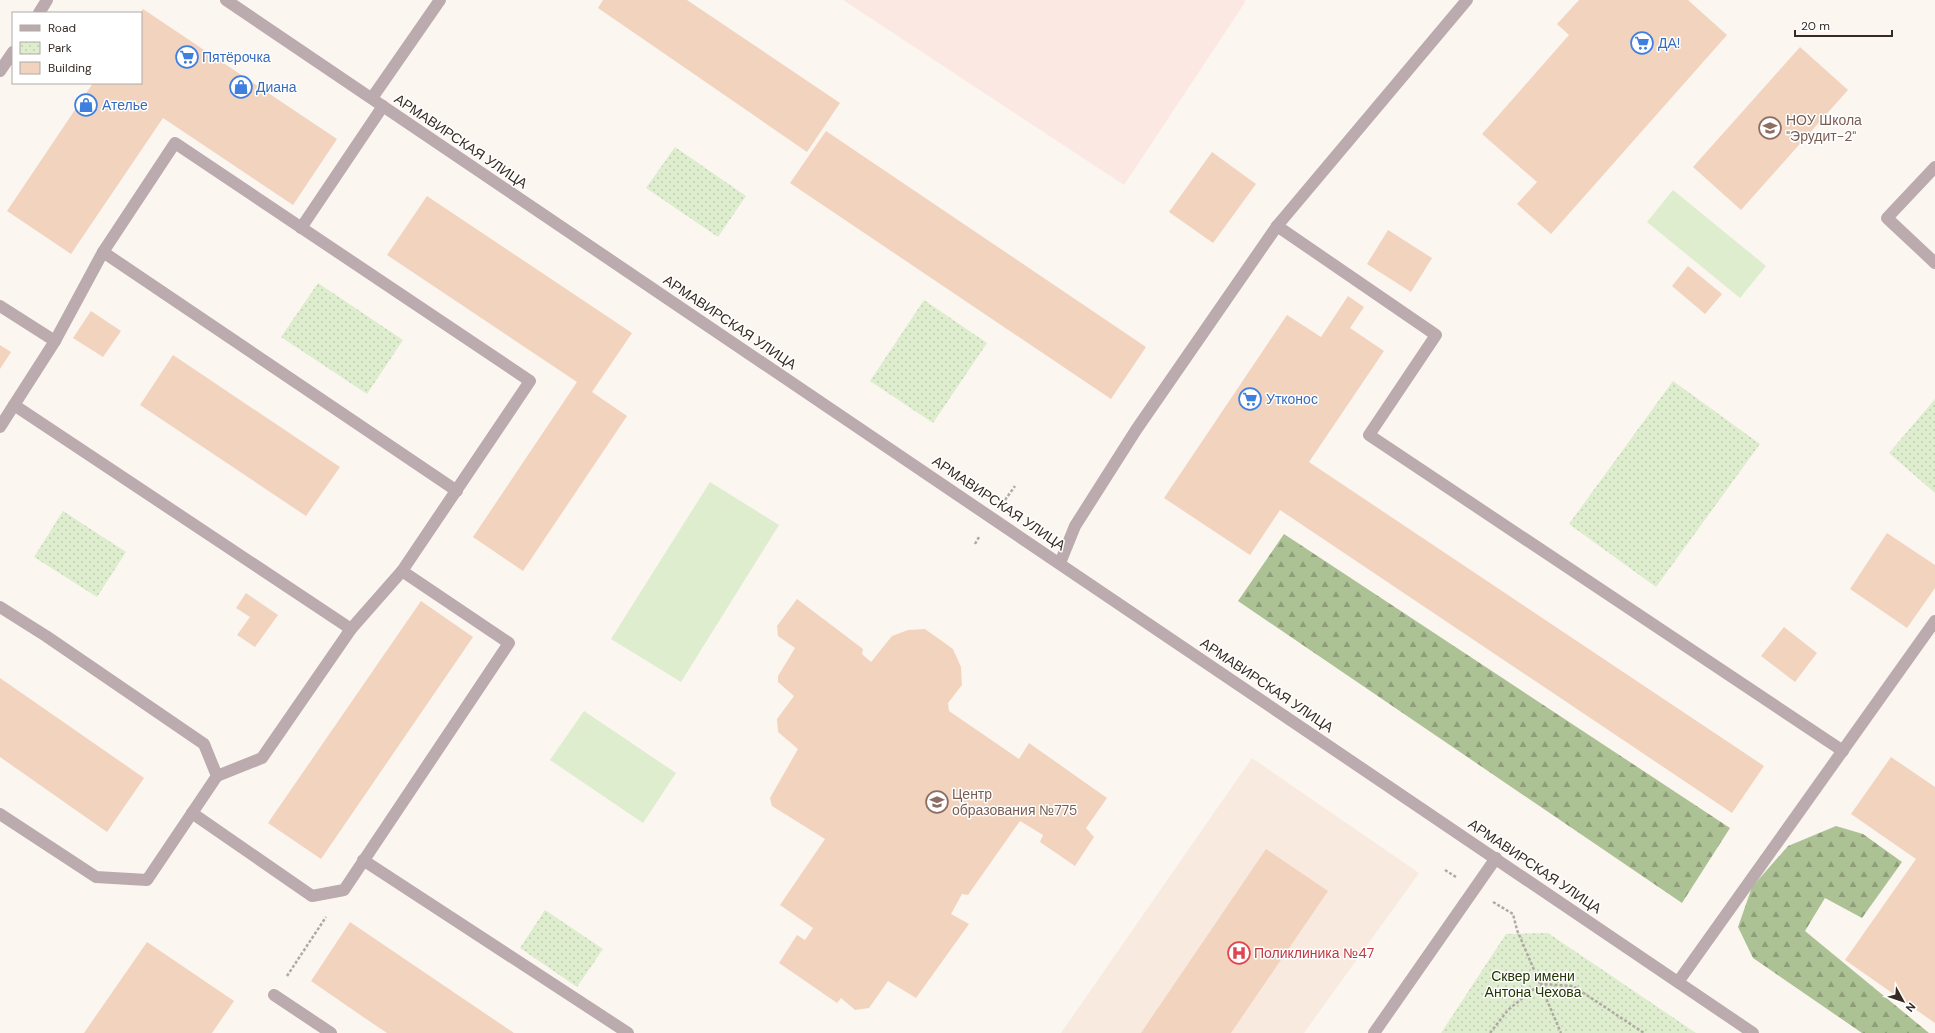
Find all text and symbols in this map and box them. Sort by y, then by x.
legend [12,12,142,84]
scale bar [1795,12,1892,38]
text: 20 m [1801,18,1830,34]
text: Road [48,20,76,36]
supermarket icon: ДА! [1629,30,1655,56]
place label: ДА! [1658,34,1680,52]
text: Park [48,40,72,56]
supermarket icon: Пятёрочка [174,44,200,70]
place label: Пятёрочка [202,48,271,66]
text: Building [48,60,92,76]
shop icon: Диана [228,74,254,100]
place label: Диана [256,78,297,96]
street label: АРМАВИРСКАЯ УЛИЦА [391,90,532,193]
shop icon: Ателье [73,92,99,118]
place label: Ателье [102,96,148,114]
place label: НОУ Школа "Эрудит-2" [1786,111,1862,145]
school or university icon: НОУ Школа "Эрудит-2" [1757,115,1783,141]
street label: АРМАВИРСКАЯ УЛИЦА [660,271,801,374]
supermarket icon: Утконос [1237,386,1263,412]
place label: Утконос [1266,390,1318,408]
street label: АРМАВИРСКАЯ УЛИЦА [929,452,1070,555]
street label: АРМАВИРСКАЯ УЛИЦА [1197,634,1338,737]
place label: Центр образования №775 [952,785,1077,819]
school or university icon: Центр образования №775 [924,789,950,815]
street label: АРМАВИРСКАЯ УЛИЦА [1465,815,1606,918]
hospital icon: Поликлиника №47 [1226,940,1252,966]
place label: Поликлиника №47 [1254,944,1374,962]
park label: Сквер имени Антона Чехова [1485,967,1582,1001]
north arrow [1883,981,1923,1021]
text: N [1903,1000,1919,1015]

